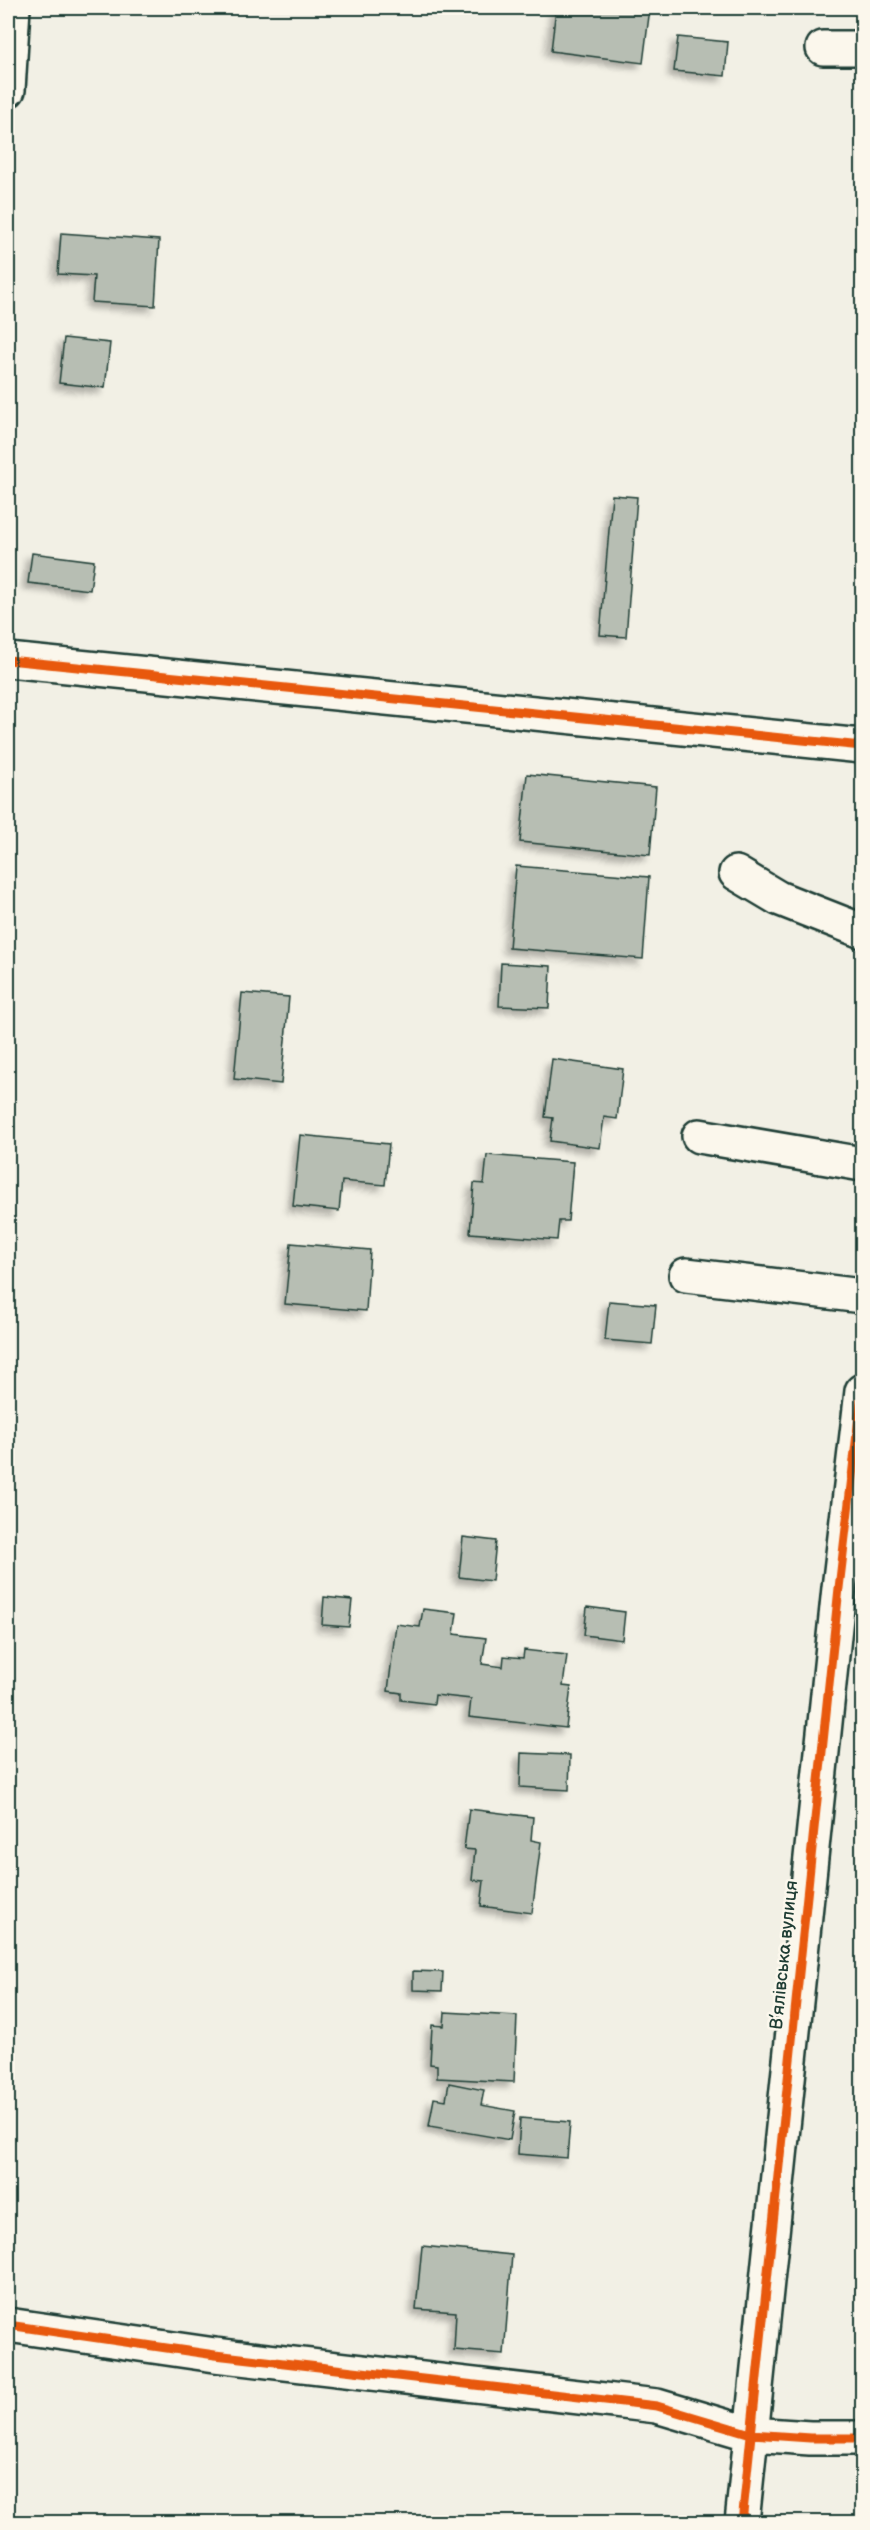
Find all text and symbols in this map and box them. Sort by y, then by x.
street label: В’ялівська вулиця [766,1879,802,2031]

